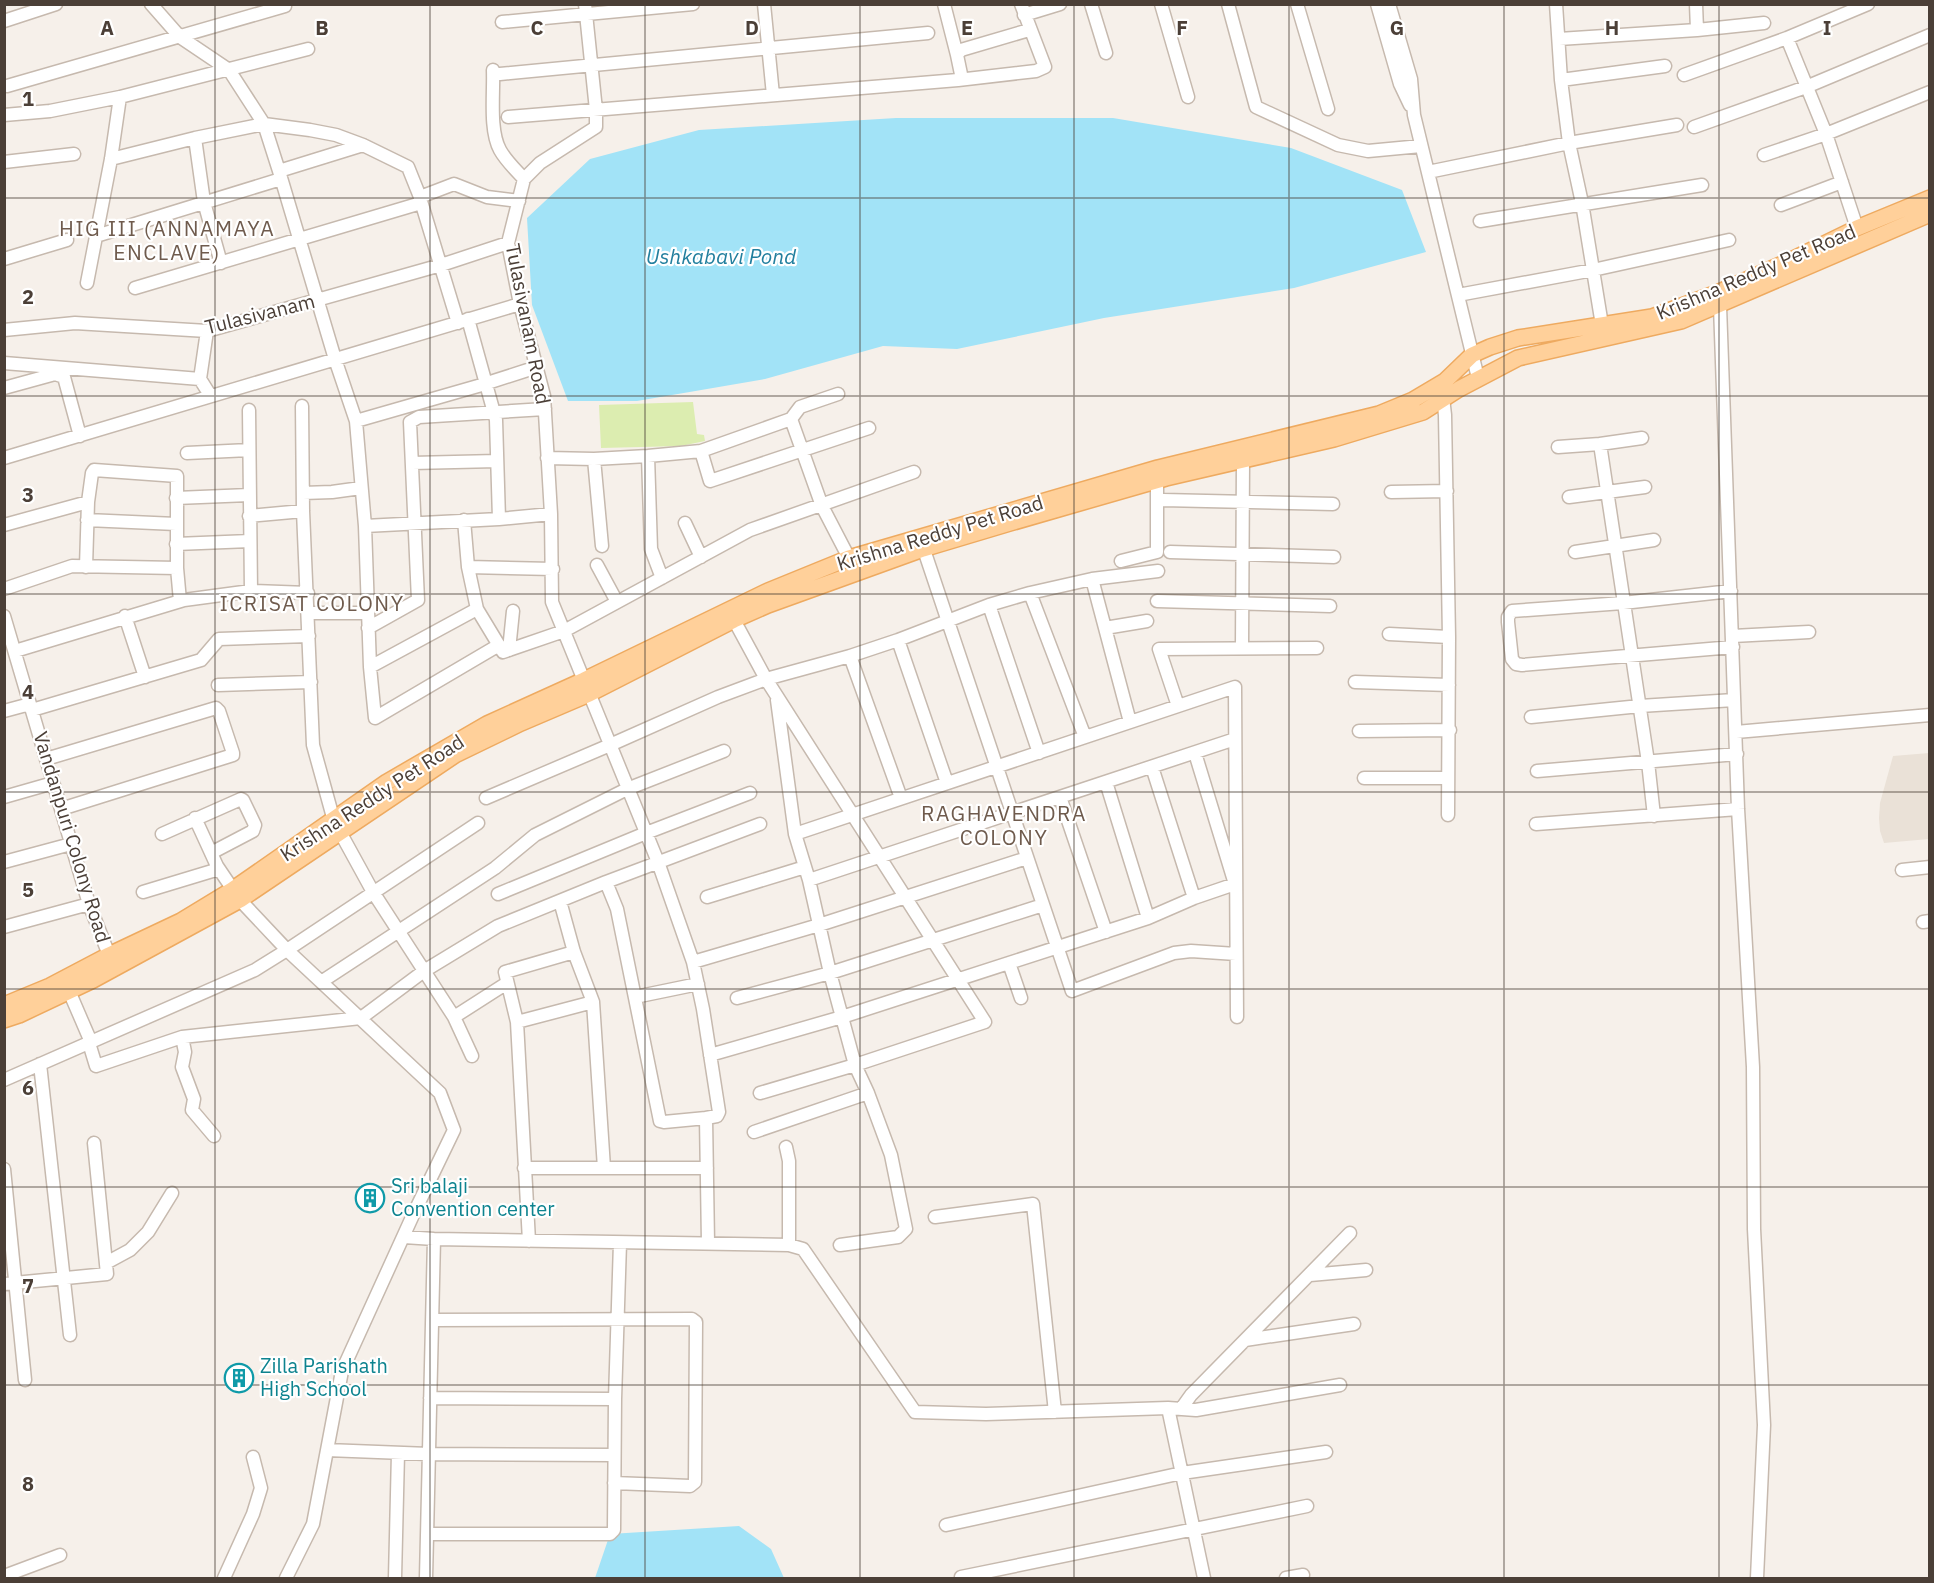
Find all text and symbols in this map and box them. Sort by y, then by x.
text: A [100,14,114,41]
text: B [315,14,329,41]
text: C [530,14,544,41]
text: D [745,14,759,41]
text: E [961,14,973,41]
text: F [1176,14,1188,41]
text: G [1390,14,1404,41]
text: H [1605,14,1619,41]
text: I [1823,14,1831,41]
text: 1 [22,85,34,112]
district label: HIG III (ANNAMAYA ENCLAVE) [59,214,275,266]
street label: Krishna Reddy Pet Road [1652,217,1860,326]
street label: Tulasivanam Road [500,241,557,407]
water label: Ushkabavi Pond [646,242,797,270]
text: 2 [22,283,34,310]
street label: Tulasivanam [202,287,318,340]
text: 3 [22,481,34,508]
street label: Krishna Reddy Pet Road [833,488,1046,577]
district label: ICRISAT COLONY [219,589,405,617]
text: 4 [22,678,34,705]
street label: Vandanpuri Colony Road [27,728,117,946]
street label: Krishna Reddy Pet Road [274,728,469,867]
district label: RAGHAVENDRA COLONY [921,799,1087,851]
text: 5 [22,876,34,903]
text: 6 [22,1074,34,1101]
place label: Sri balaji Convention center [391,1172,555,1222]
building icon: Sri balaji Convention center [354,1182,386,1214]
text: 7 [22,1272,34,1299]
place label: Zilla Parishath High School [260,1352,388,1402]
building icon: Zilla Parishath High School [223,1362,255,1394]
text: 8 [22,1470,34,1497]

